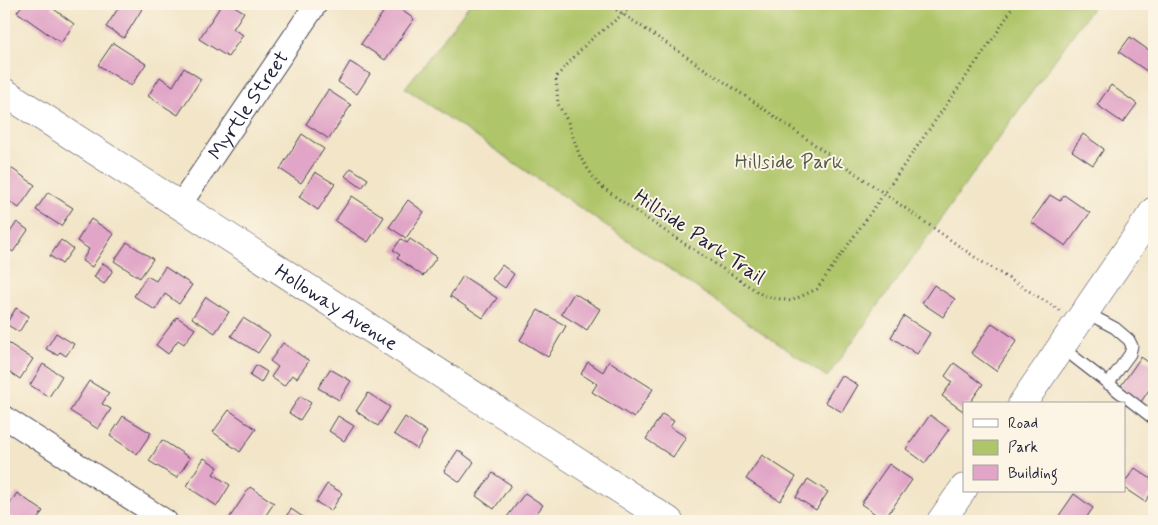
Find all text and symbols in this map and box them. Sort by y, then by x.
street label: Myrtle Street [202,46,296,166]
park label: Hillside Park [735,149,843,176]
street label: Hillside Park Trail [628,183,770,291]
street label: Holloway Avenue [269,258,403,358]
legend [963,402,1126,492]
text: Road [1008,414,1038,434]
text: Park [1008,438,1038,458]
text: Building [1008,464,1058,485]

